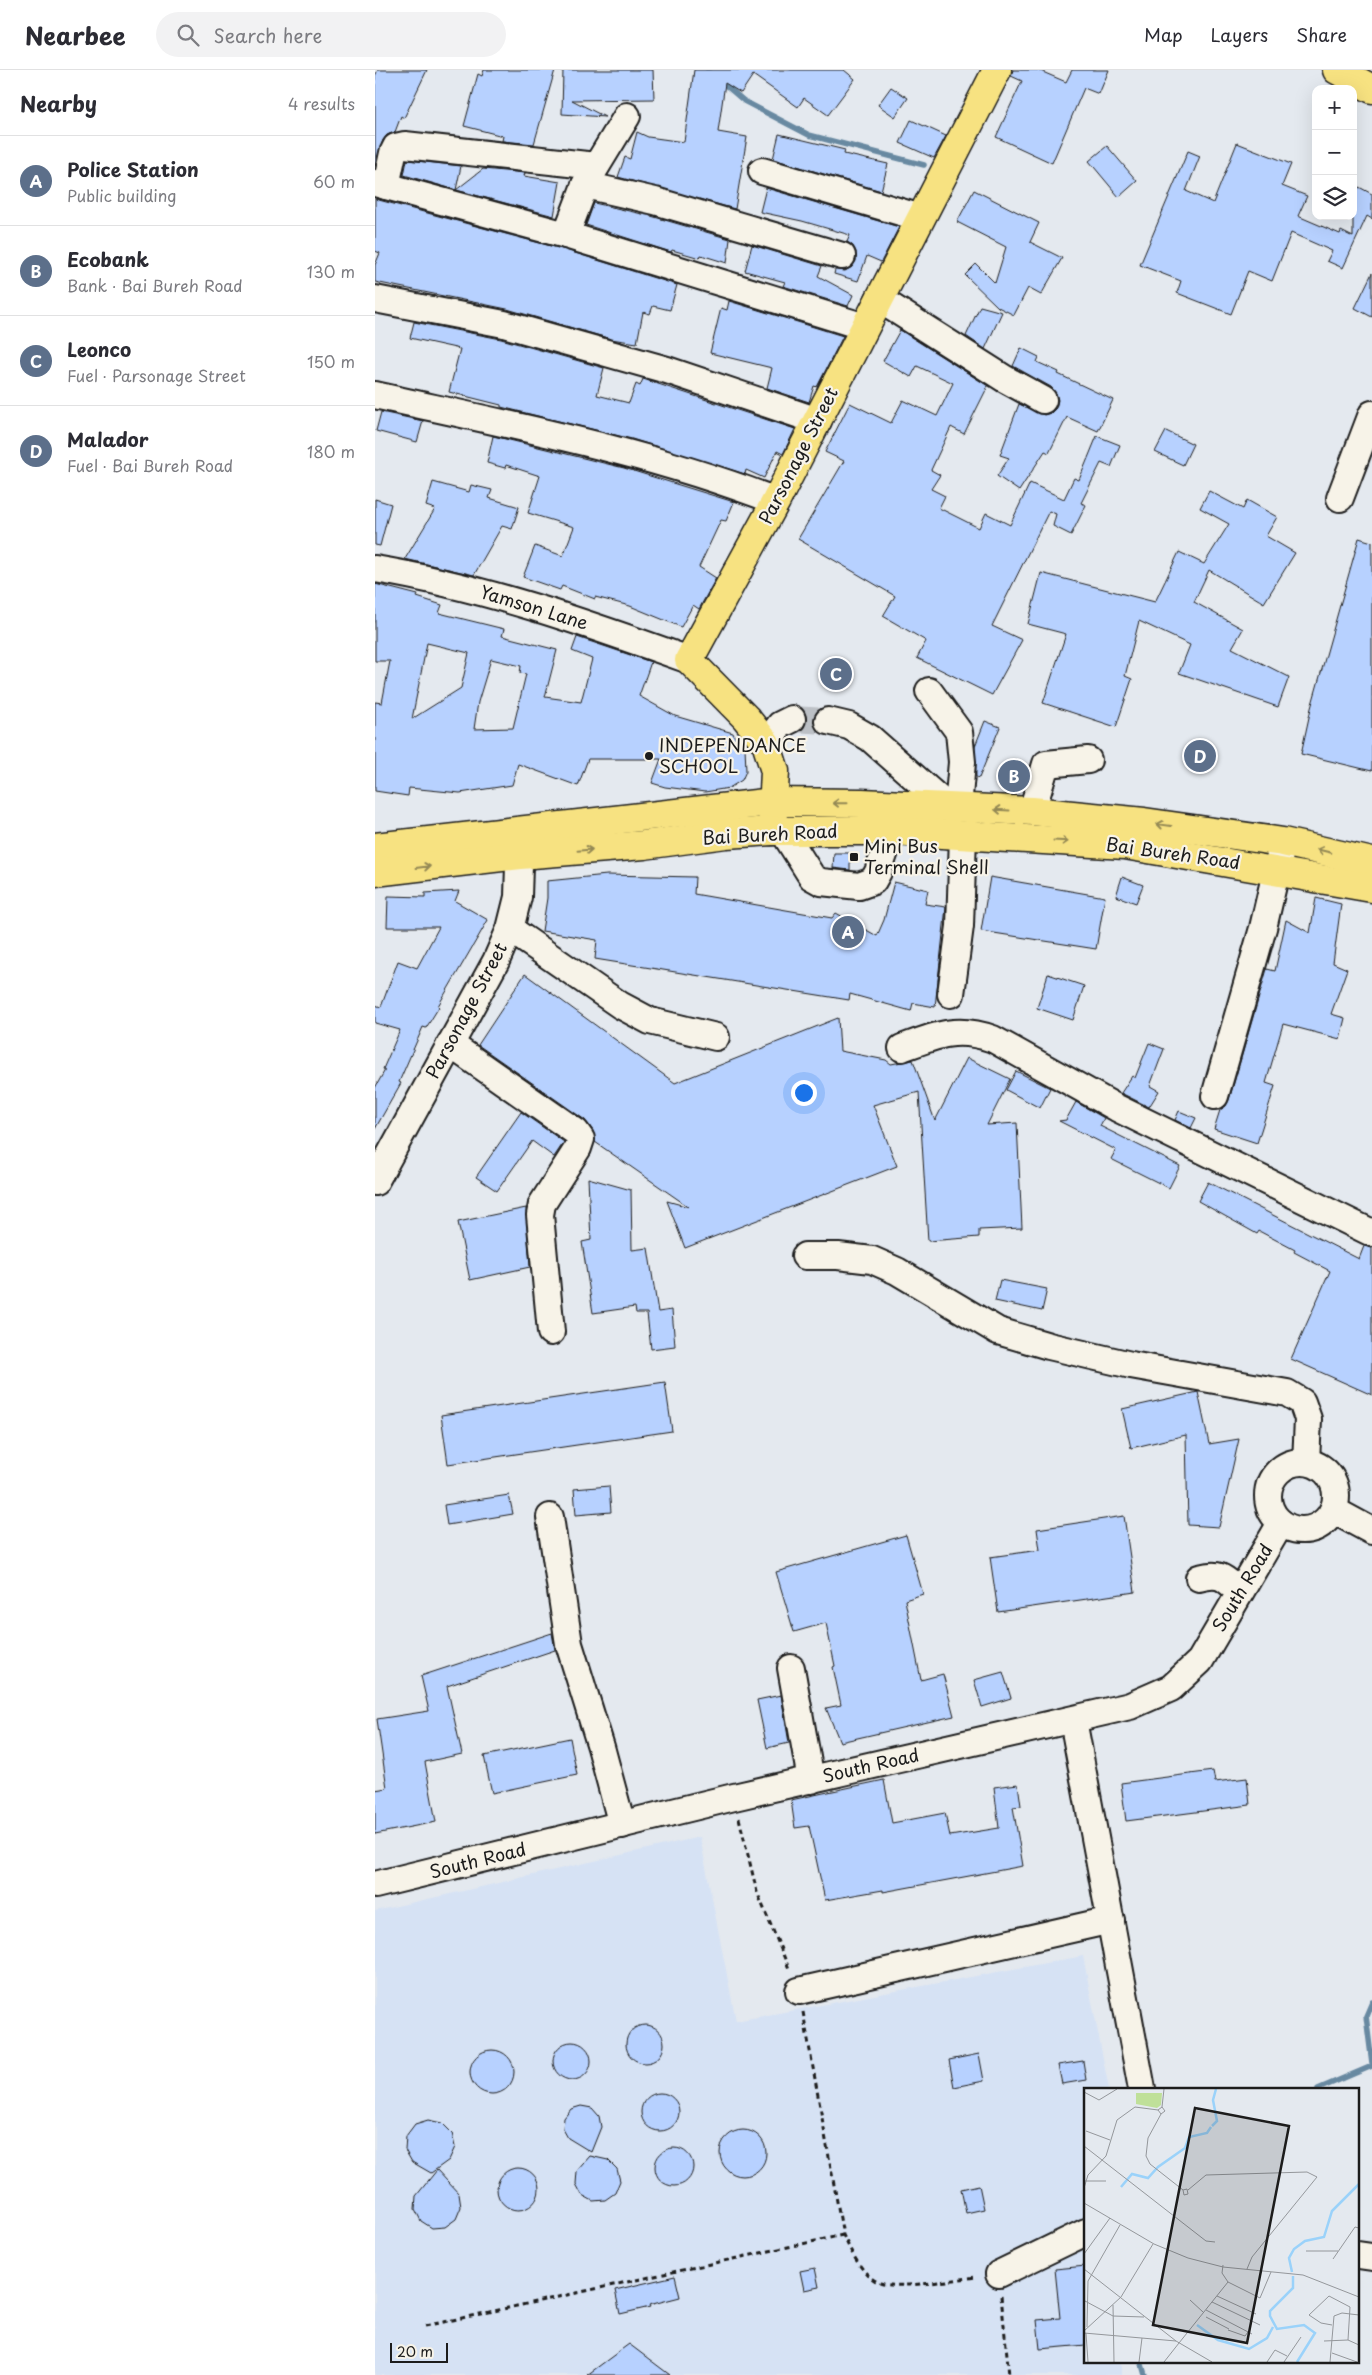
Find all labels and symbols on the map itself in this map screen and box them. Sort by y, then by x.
street label: Parsonage Street [751,382,844,529]
street label: Yamson Lane [477,577,592,636]
pin: C [820,655,852,693]
place label: INDEPENDANCE SCHOOL [659,731,807,779]
pin: D [1184,737,1216,775]
marker: INDEPENDANCE SCHOOL [643,750,655,762]
pin: B [998,757,1030,795]
one-way arrow [832,798,848,808]
one-way arrow [995,805,1011,815]
street label: Bai Bureh Road [702,816,838,851]
one-way arrow [1157,820,1173,830]
street label: Bai Bureh Road [1104,830,1242,875]
place label: Mini Bus Terminal Shell [864,832,989,880]
one-way arrow [1053,836,1069,845]
one-way arrow [577,845,593,855]
one-way arrow [1317,846,1333,855]
marker: Mini Bus Terminal Shell [848,851,860,863]
one-way arrow [415,862,431,872]
pin: A [832,913,864,951]
street label: Parsonage Street [418,937,513,1083]
your location [791,1080,817,1106]
street label: South Road [1205,1538,1279,1636]
street label: South Road [820,1740,922,1789]
street label: South Road [427,1835,529,1885]
inset map [1084,2088,1359,2362]
scale bar [390,2340,447,2363]

